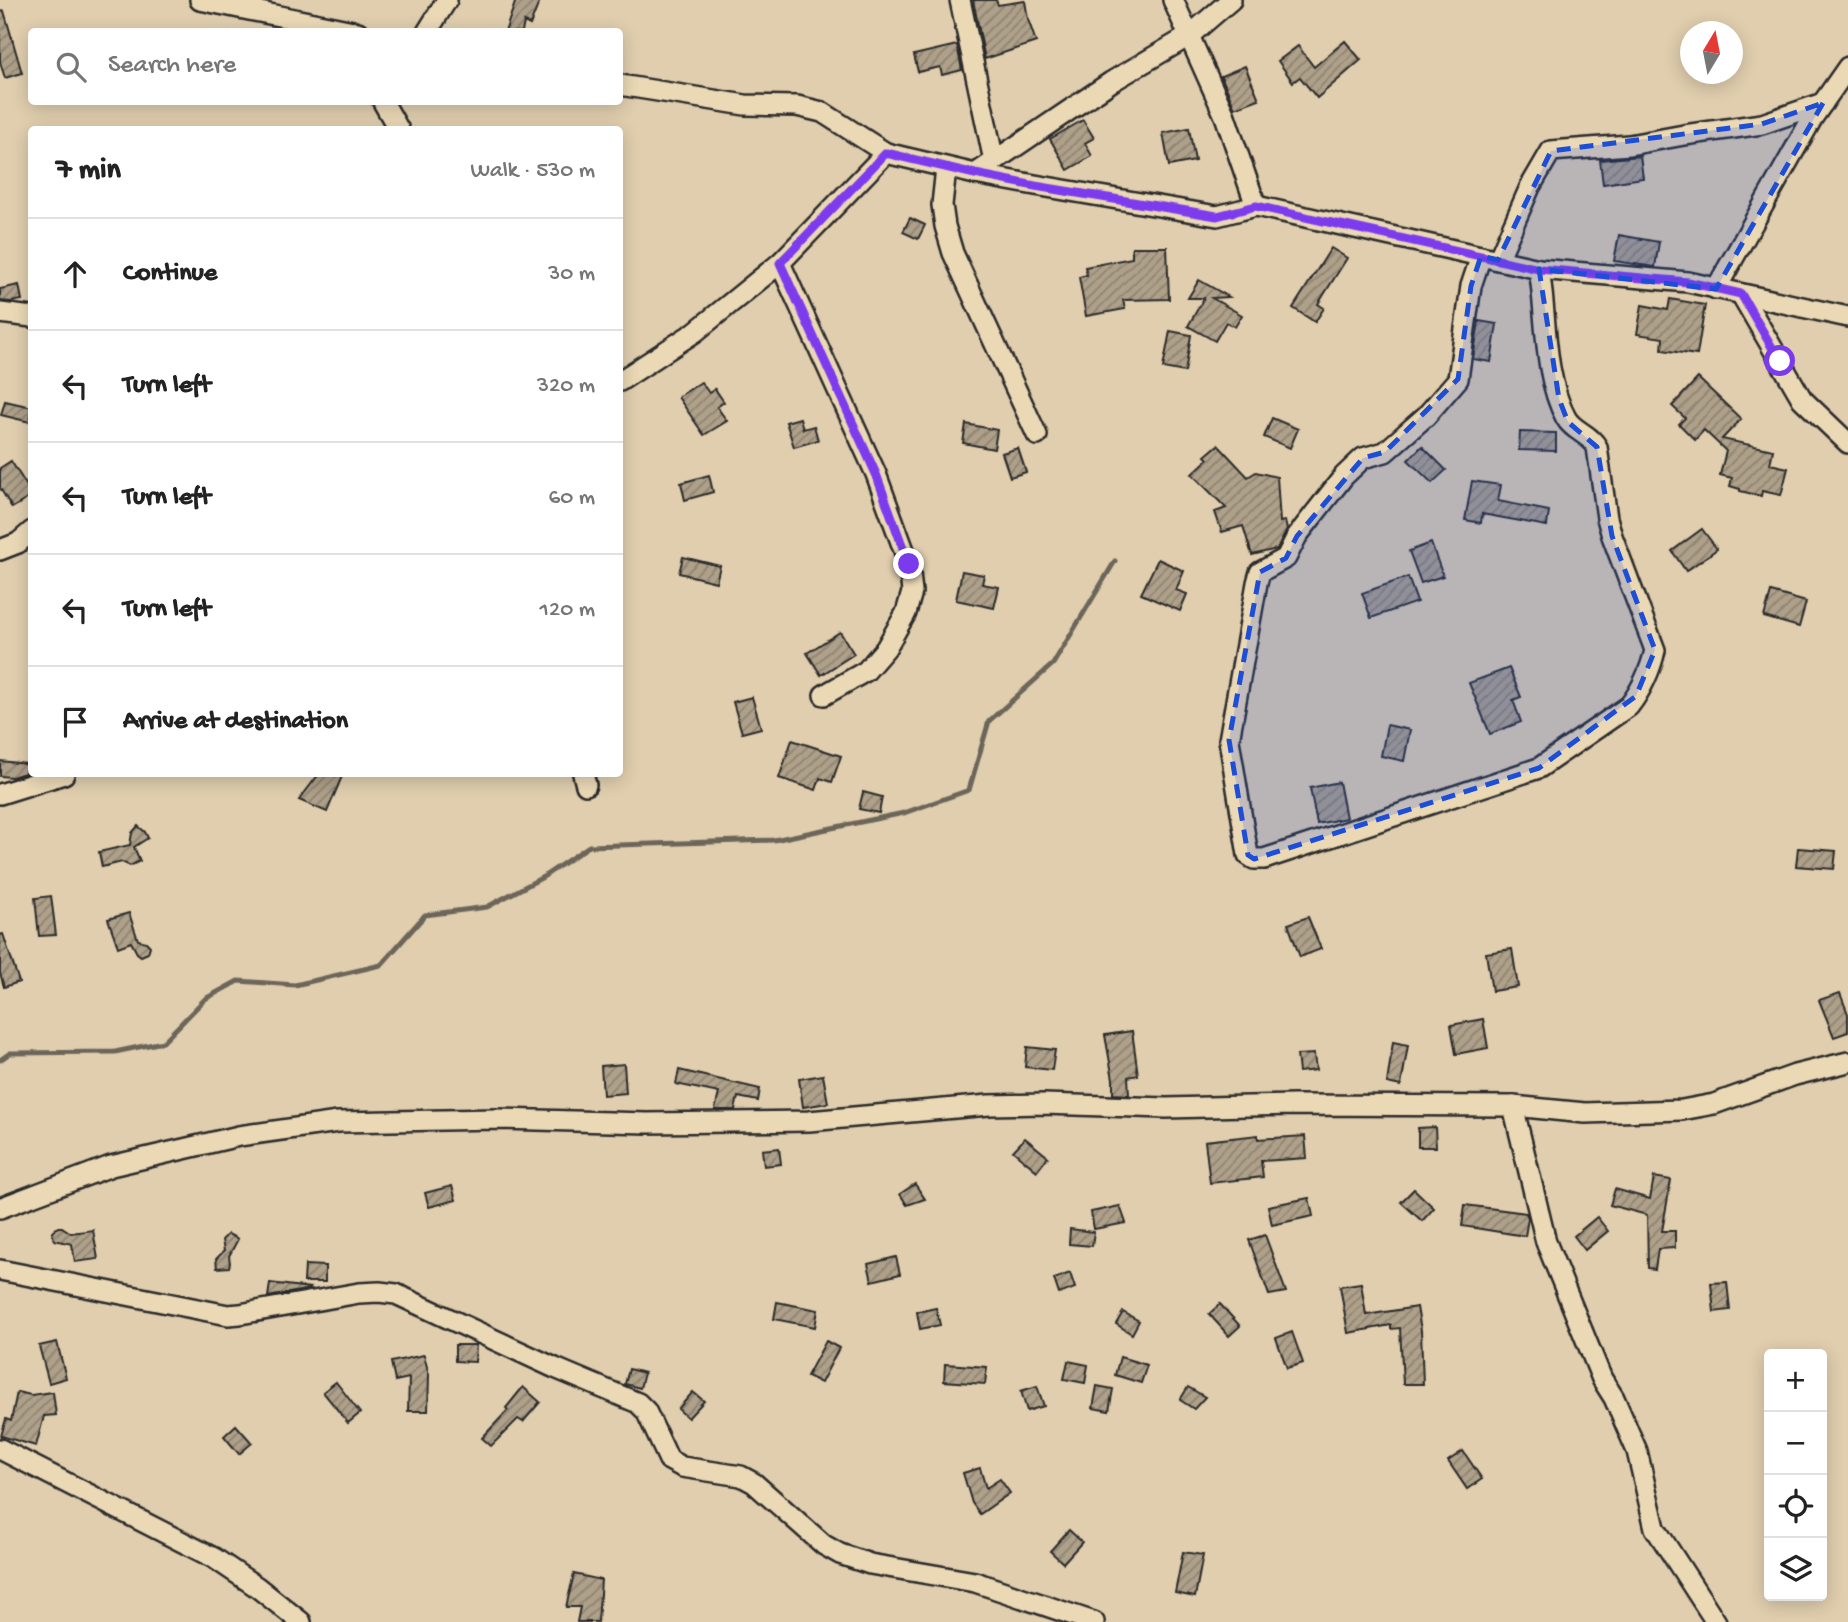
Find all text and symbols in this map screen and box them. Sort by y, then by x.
north arrow [1680,21,1743,84]
search box [28,28,623,105]
icon: search [52,48,90,86]
text: Search here [108,51,236,82]
text: 7 min [56,154,121,189]
text: Walk · 530 m [470,158,595,185]
icon: ahead [56,255,94,293]
text: Continue [123,259,217,290]
text: 30 m [548,261,595,288]
route start [1764,345,1795,376]
icon: left [56,367,94,405]
text: Turn left [123,371,211,402]
text: 320 m [537,373,595,400]
icon: left [56,479,94,517]
text: Turn left [123,483,211,514]
text: 60 m [549,485,595,512]
route end [893,548,924,579]
icon: left [56,591,94,629]
text: Turn left [123,595,211,626]
text: 120 m [540,597,595,624]
icon: arrive [56,703,94,741]
text: Arrive at destination [123,707,348,738]
map controls [1764,1349,1827,1601]
button: + [1764,1349,1827,1412]
button: − [1764,1412,1827,1475]
button: locate [1764,1475,1827,1538]
button: layers [1764,1538,1827,1601]

